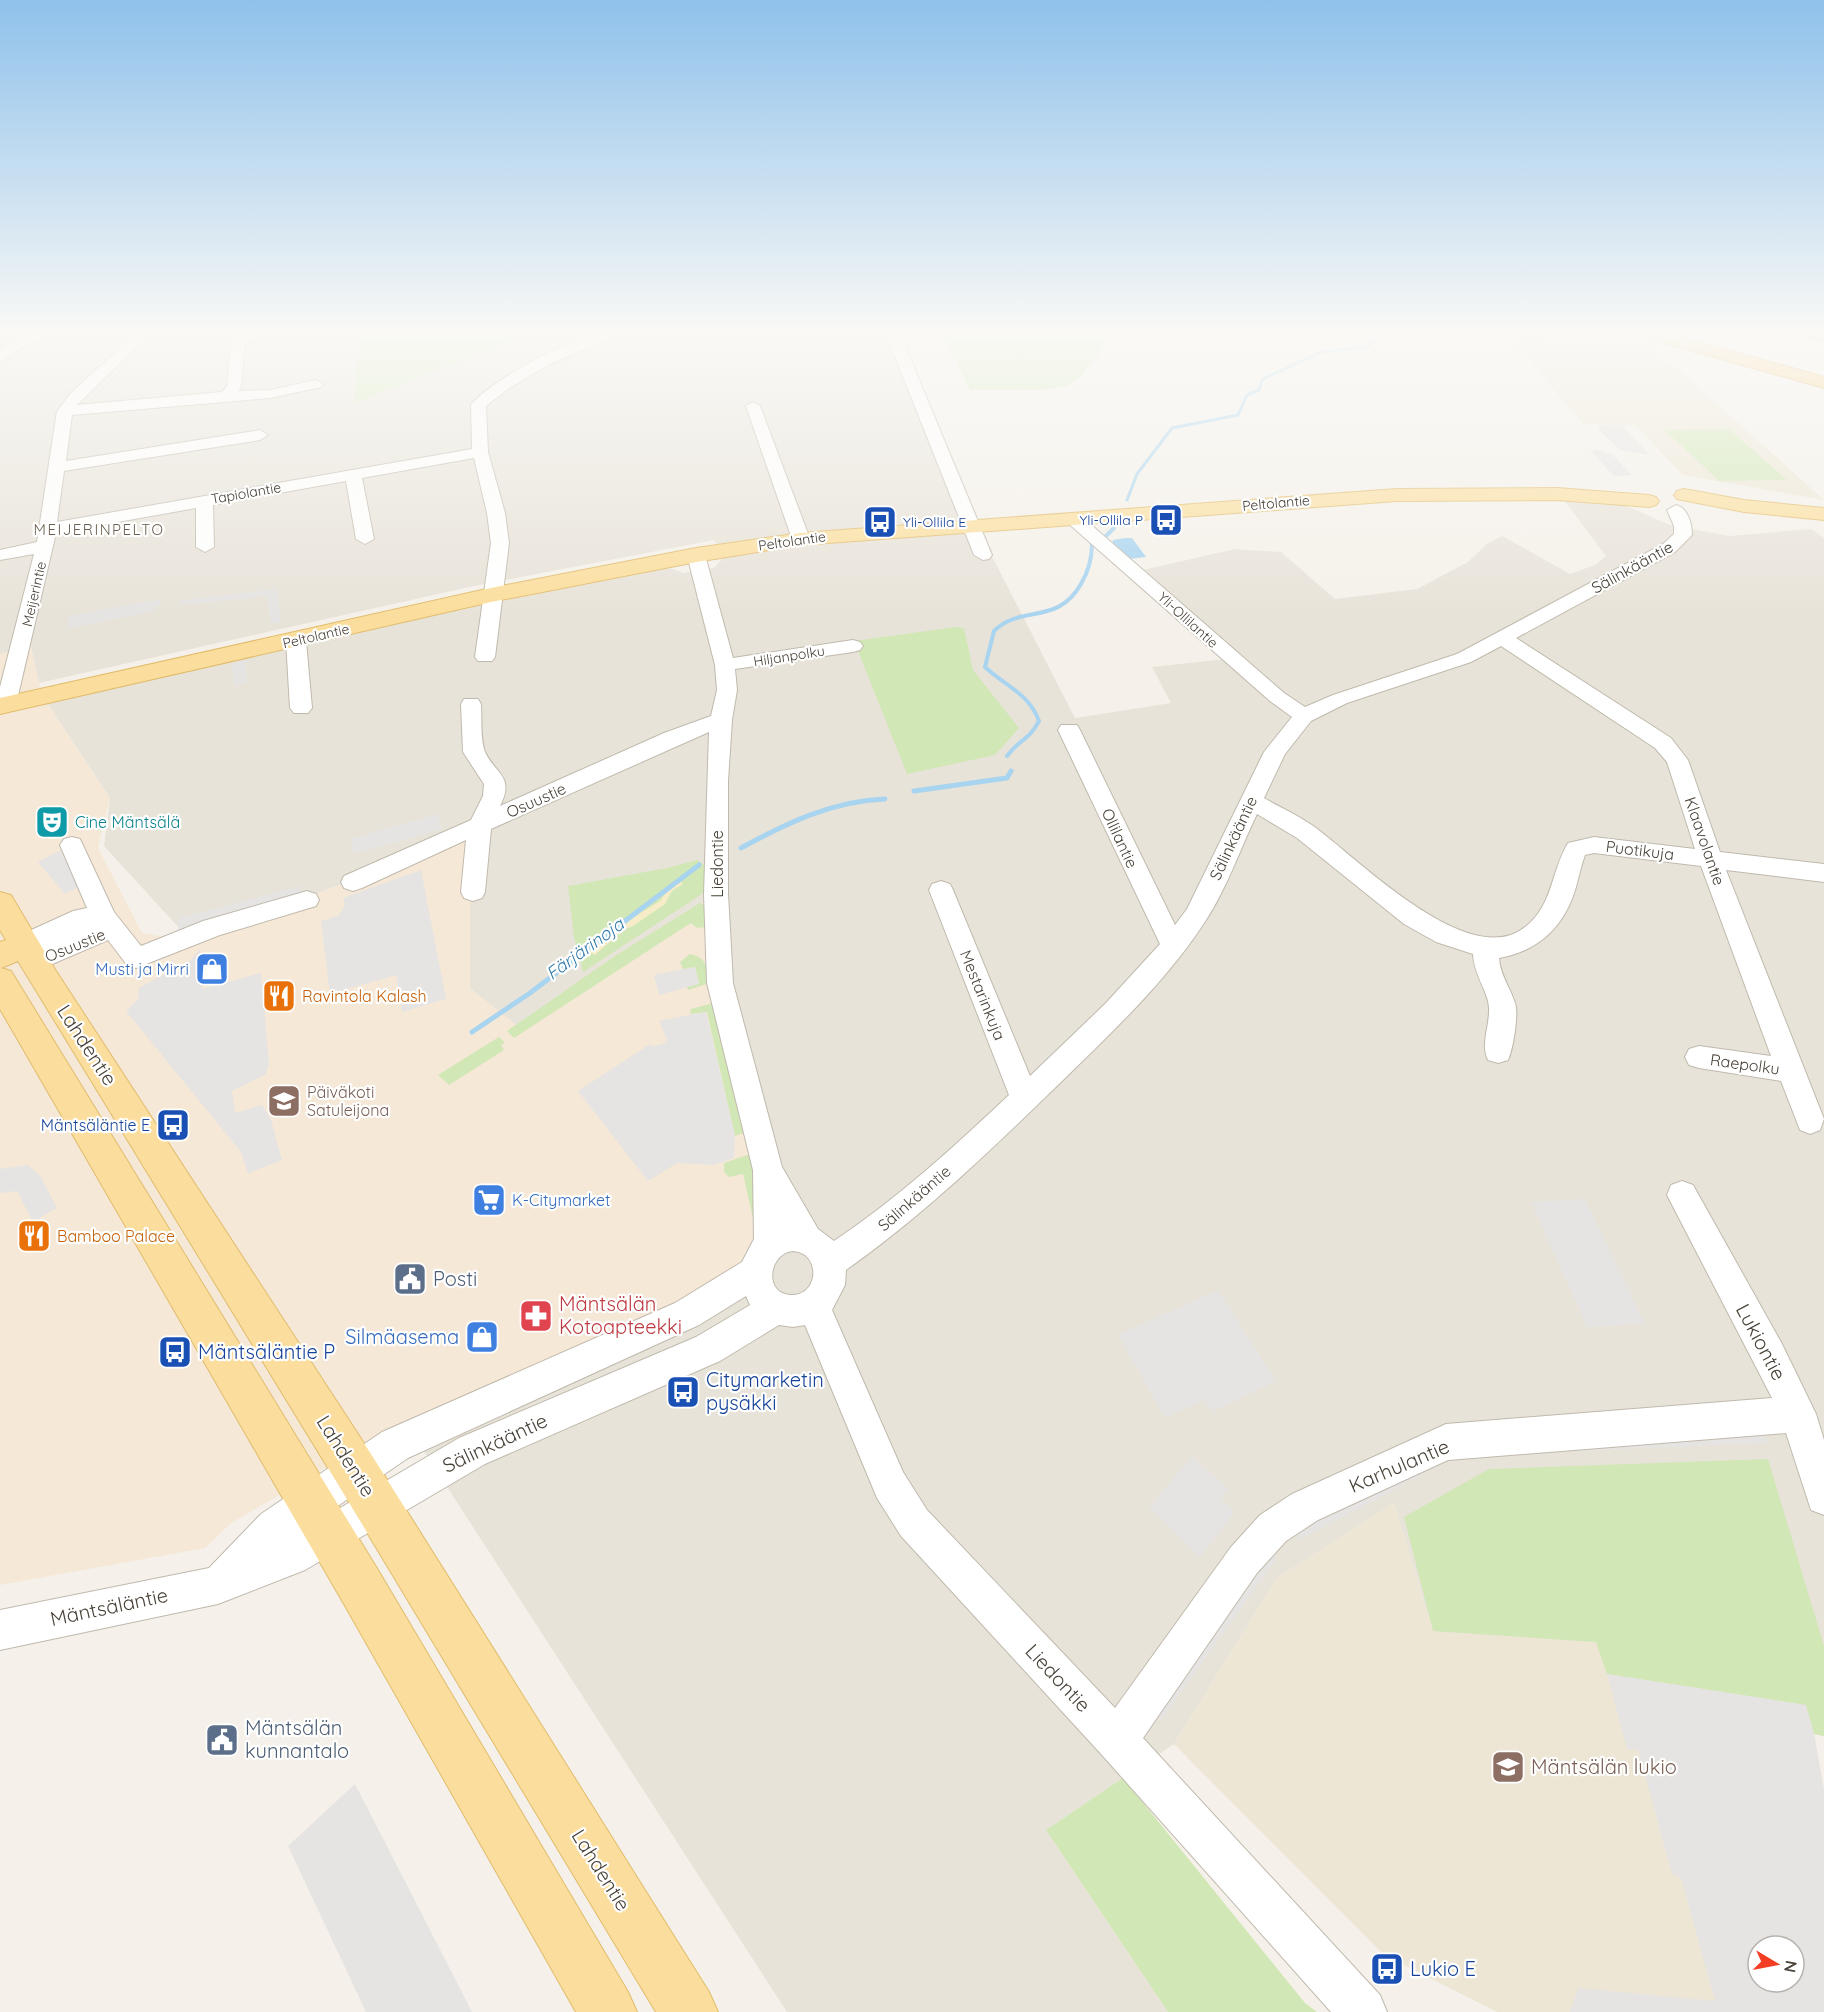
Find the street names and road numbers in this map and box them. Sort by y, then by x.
street label: Tapiolantie [210,478,283,508]
street label: Peltolantie [1241,491,1311,515]
street label: Peltolantie [757,527,827,555]
street label: Sälinkääntie [1588,536,1676,598]
street label: Meijerintie [18,560,50,628]
street label: Yli-Ollilantie [1154,588,1222,652]
street label: Peltolantie [281,620,351,652]
street label: Hiljanpolku [752,641,826,671]
street label: Osuustie [503,778,569,822]
street label: Sälinkääntie [1205,793,1261,883]
street label: Klaavolantie [1681,794,1729,888]
street label: Ollilantie [1098,805,1142,871]
street label: Liedontie [707,830,727,898]
street label: Puotikuja [1605,836,1675,864]
street label: Osuustie [42,924,108,966]
street label: Mestarinkuja [956,947,1010,1043]
street label: Lahdentie [52,1000,123,1090]
street label: Raepolku [1709,1049,1781,1079]
street label: Sälinkääntie [873,1161,955,1235]
street label: Lukiontie [1731,1299,1792,1384]
street label: Sälinkääntie [438,1407,551,1478]
street label: Lahdentie [312,1410,381,1501]
street label: Karhulantie [1345,1433,1453,1498]
street label: Mäntsäläntie [48,1582,170,1631]
street label: Liedontie [1020,1638,1096,1717]
street label: Lahdentie [567,1824,636,1915]

